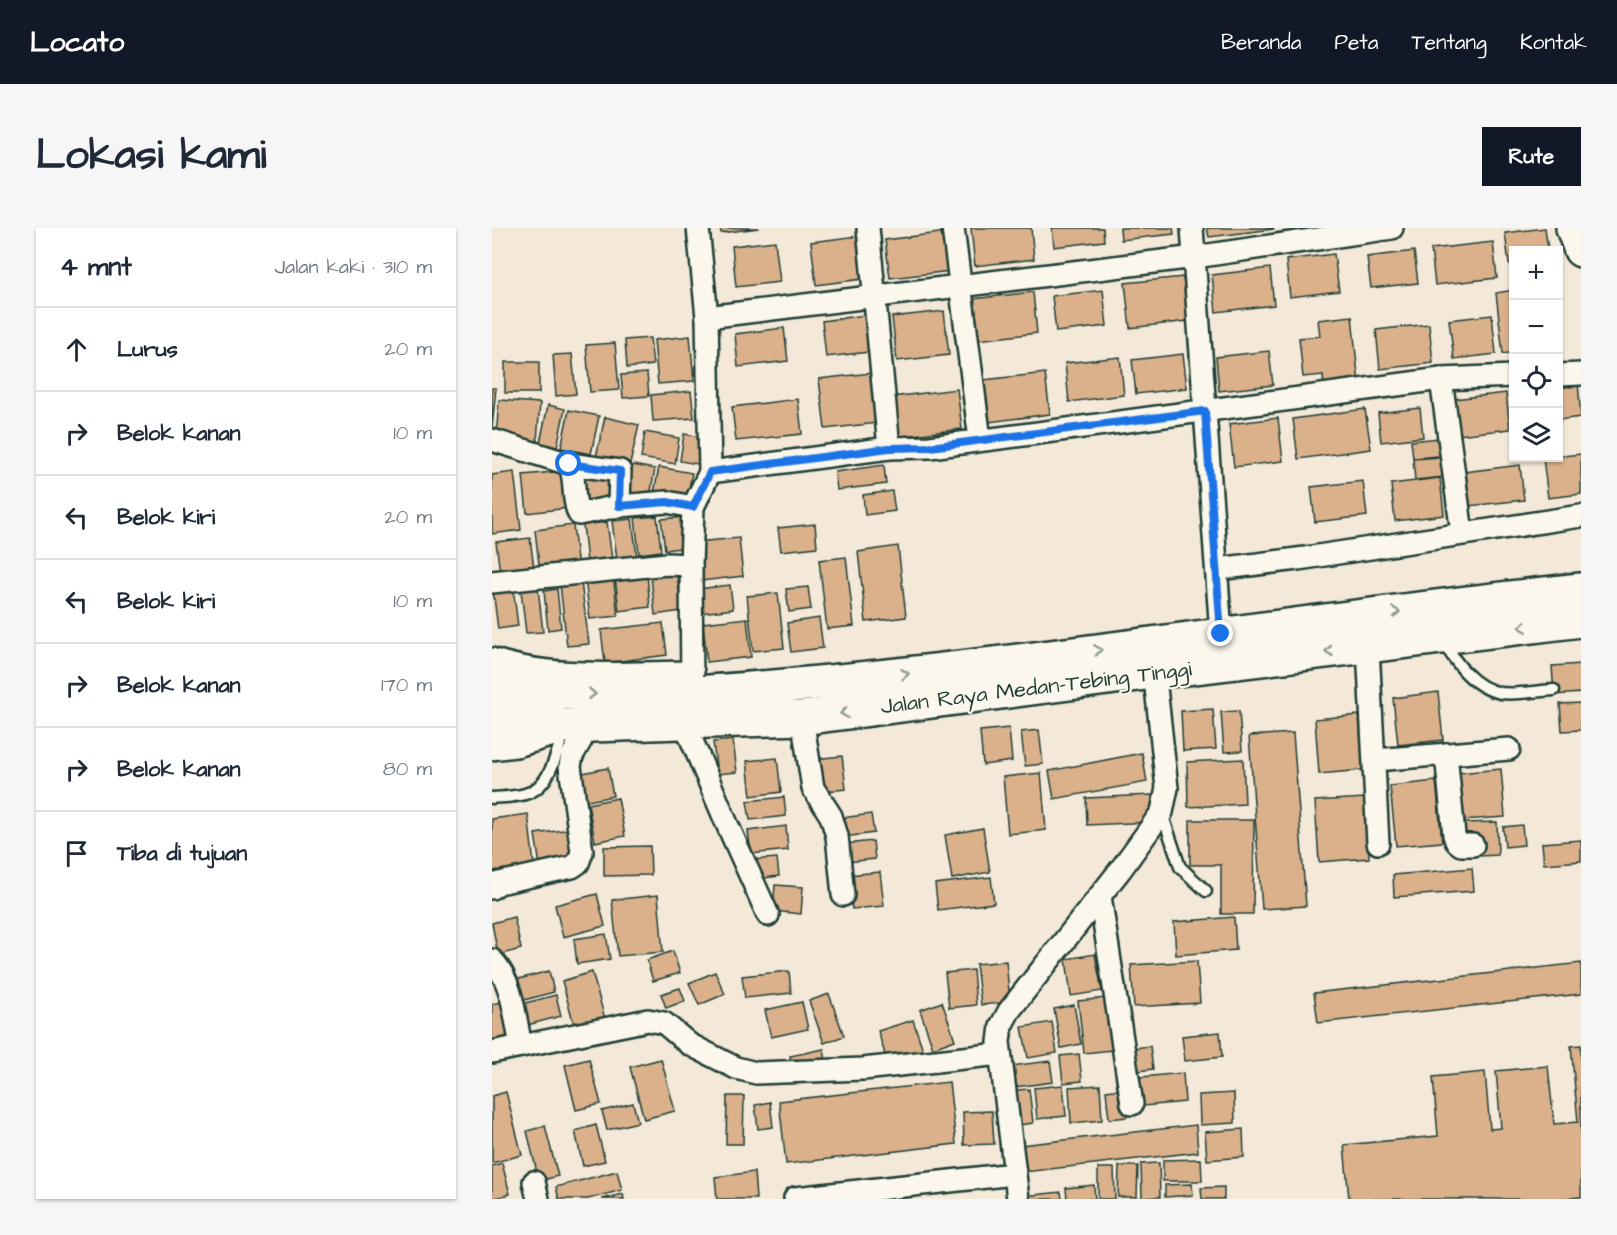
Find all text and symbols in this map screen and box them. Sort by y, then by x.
text: Locato [30,23,124,62]
text: Beranda [1221,28,1302,57]
text: Peta [1335,28,1378,57]
text: Tentang [1411,28,1487,57]
text: Kontak [1520,28,1587,57]
text: Lokasi kami [36,127,266,185]
button: Rute [1482,127,1581,186]
map controls [1509,246,1563,462]
button: + [1509,246,1563,300]
text: 4 mnt [60,249,132,285]
text: Jalan kaki · 310 m [274,253,432,281]
button: − [1509,300,1563,354]
icon: ahead [60,333,93,366]
text: Lurus [117,334,178,365]
text: 20 m [384,335,432,363]
button: locate [1509,354,1563,408]
button: layers [1509,408,1563,462]
icon: right [60,417,93,450]
text: Belok kanan [117,418,241,449]
text: 10 m [393,419,432,447]
route start [555,450,581,476]
icon: left [60,501,93,534]
text: Belok kiri [117,502,215,533]
text: 20 m [384,503,432,531]
icon: left [60,585,93,618]
text: Belok kiri [117,586,215,617]
text: 10 m [393,587,432,615]
one-way arrow [1391,607,1401,619]
route end [1207,620,1233,646]
one-way arrow [1518,621,1528,633]
one-way arrow [1094,644,1103,657]
one-way arrow [1325,644,1334,657]
street label: Jalan Raya Medan-Tebing Tinggi [879,654,1193,723]
one-way arrow [900,668,909,681]
icon: right [60,669,93,702]
text: Belok kanan [117,670,241,701]
text: 170 m [381,671,432,699]
one-way arrow [588,688,597,701]
one-way arrow [840,706,849,718]
icon: right [60,753,93,786]
text: Belok kanan [117,754,241,785]
text: 80 m [383,755,432,783]
icon: arrive [60,837,93,870]
text: Tiba di tujuan [117,838,247,869]

